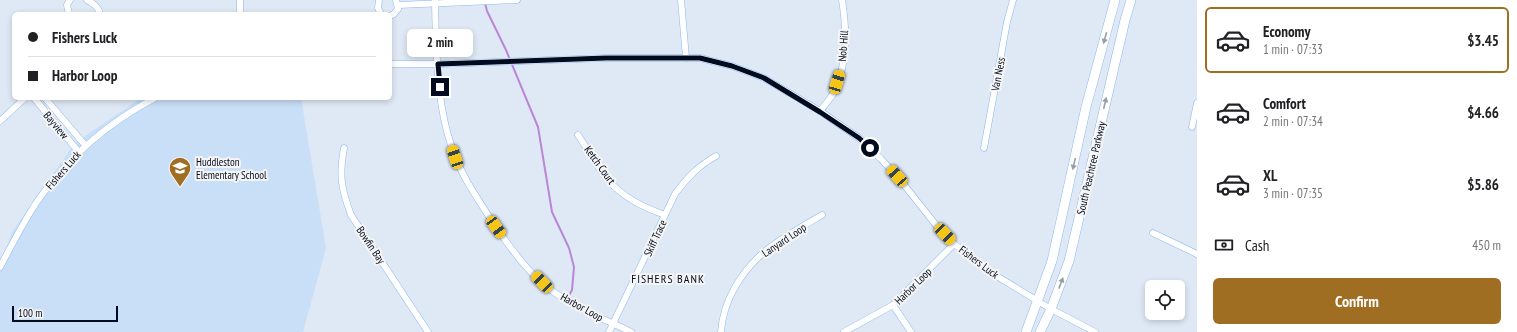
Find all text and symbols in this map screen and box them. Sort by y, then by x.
icon: car [1215,22,1251,58]
text: Economy [1263,22,1311,41]
text: Fishers Luck [52,28,117,47]
callout: 2 min [407,29,473,57]
street label: Nob Hill [835,30,851,62]
one-way arrow [1101,31,1107,44]
text: $3.45 [1467,31,1499,50]
text: 2 min [427,34,453,51]
text: 1 min · 07:33 [1263,41,1323,58]
street label: Van Ness [988,56,1008,93]
text: Harbor Loop [52,66,117,85]
car [828,69,846,95]
route end [431,78,449,96]
icon: car [1215,94,1251,130]
text: Comfort [1263,94,1306,113]
one-way arrow [1103,97,1109,109]
text: $4.66 [1467,103,1499,122]
street label: Bayview [41,108,72,142]
text: 2 min · 07:34 [1263,113,1323,130]
street label: South Peachtree Parkway [1073,119,1109,216]
route start [861,139,879,157]
street label: Ketch Court [581,143,619,187]
car [446,144,464,170]
street label: Fishers Luck [42,147,84,192]
school or university icon: Huddleston Elementary School [167,155,193,188]
place label: Huddleston Elementary School [196,155,267,182]
one-way arrow [1071,158,1077,170]
car [885,163,909,189]
icon: car [1215,166,1251,202]
text: XL [1263,166,1277,185]
text: $5.86 [1467,175,1499,194]
text: 3 min · 07:35 [1263,185,1323,202]
car [484,214,508,240]
street label: Skiff Trace [640,217,670,259]
street label: Lanyard Loop [759,220,809,260]
car [932,221,958,247]
street label: Bowfin Bay [353,224,389,267]
icon: cash [1213,234,1235,256]
text: Cash [1245,236,1269,255]
text: 450 m [1472,237,1501,254]
street label: Fishers Luck [956,242,1002,282]
street label: Harbor Loop [892,264,935,307]
car [529,269,555,295]
district label: FISHERS BANK [631,271,705,286]
one-way arrow [1058,277,1064,289]
button: Confirm [1213,278,1501,324]
map controls [1145,280,1185,320]
button: locate [1145,280,1185,320]
street label: Harbor Loop [558,290,606,325]
scale bar [12,304,118,323]
text: 100 m [18,306,42,320]

